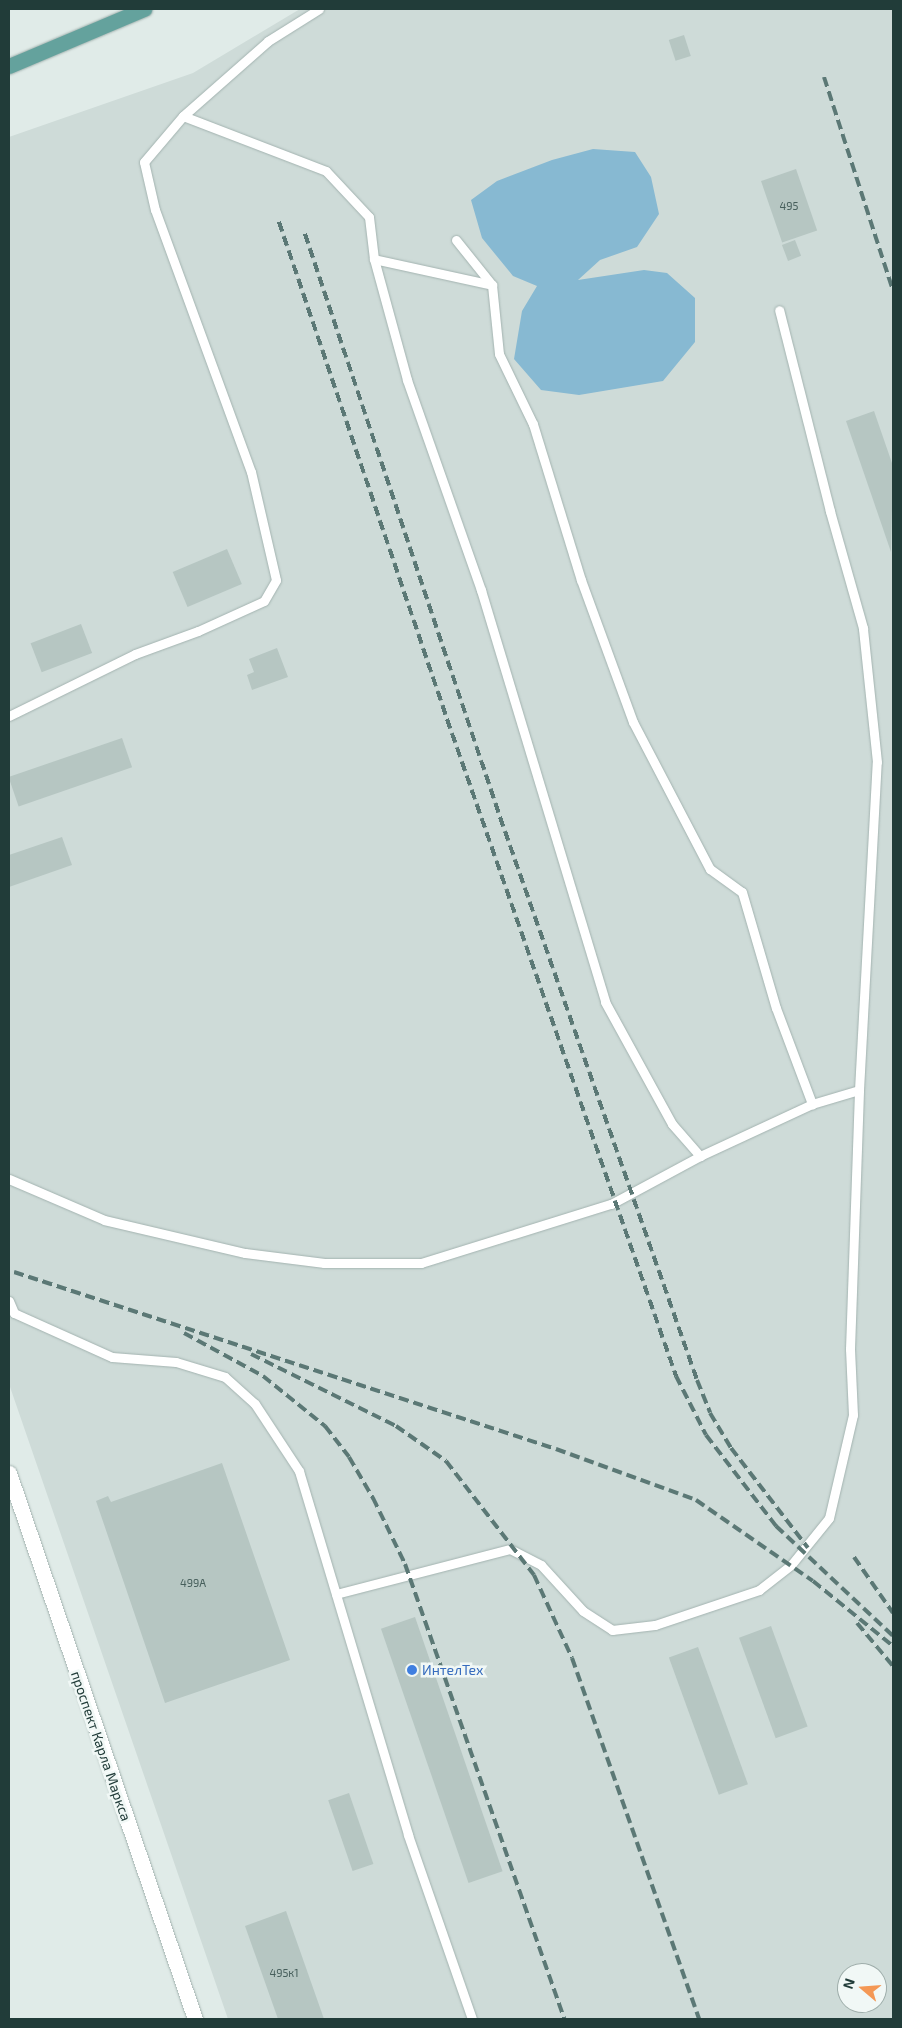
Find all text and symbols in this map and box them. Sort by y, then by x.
house number: 495 [780,199,798,213]
house number: 499А [180,1576,206,1590]
place label: ИнтелТех [422,1662,483,1678]
marker: ИнтелТех [406,1664,418,1676]
street label: проспект Карла Маркса [67,1669,135,1823]
north arrow [837,1963,887,2013]
house number: 495к1 [269,1966,299,1980]
text: N [839,1976,858,1991]

